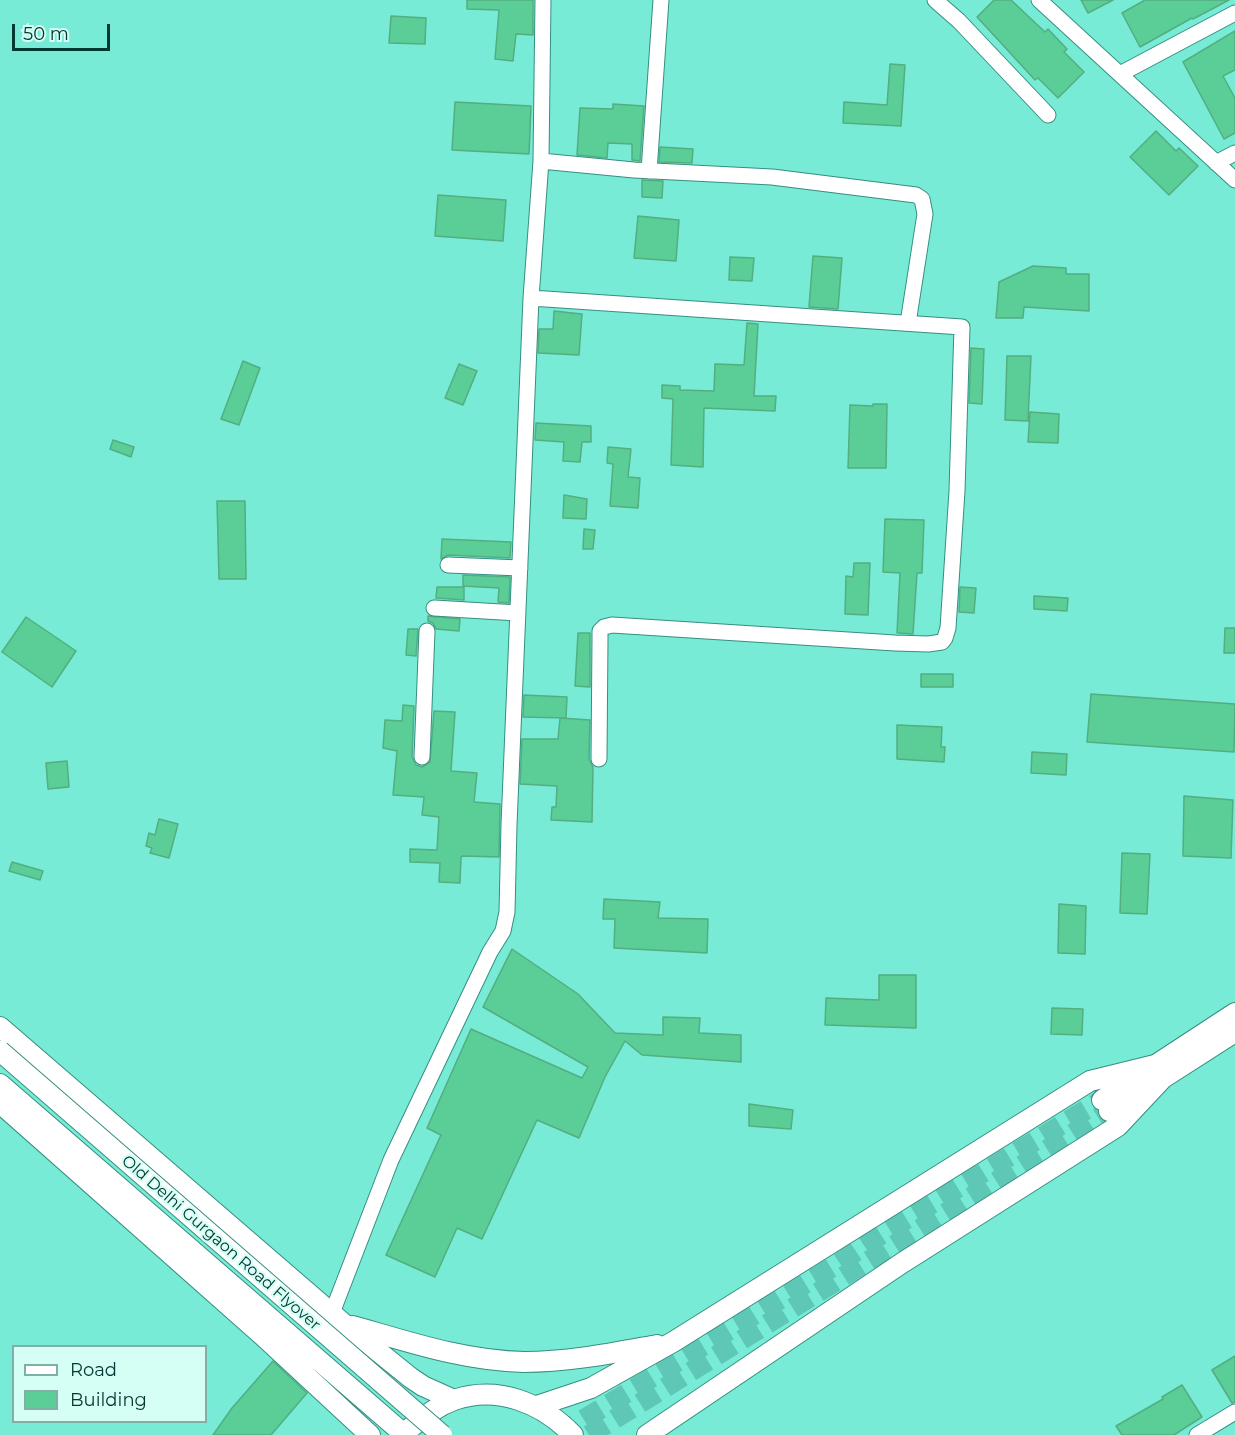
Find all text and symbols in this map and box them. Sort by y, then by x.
scale bar [15,12,112,50]
text: 50 m [23,23,69,45]
street label: Old Delhi Gurgaon Road Flyover [118,1151,324,1335]
legend [12,1345,207,1423]
text: Road [70,1359,117,1381]
text: Building [70,1389,147,1411]

